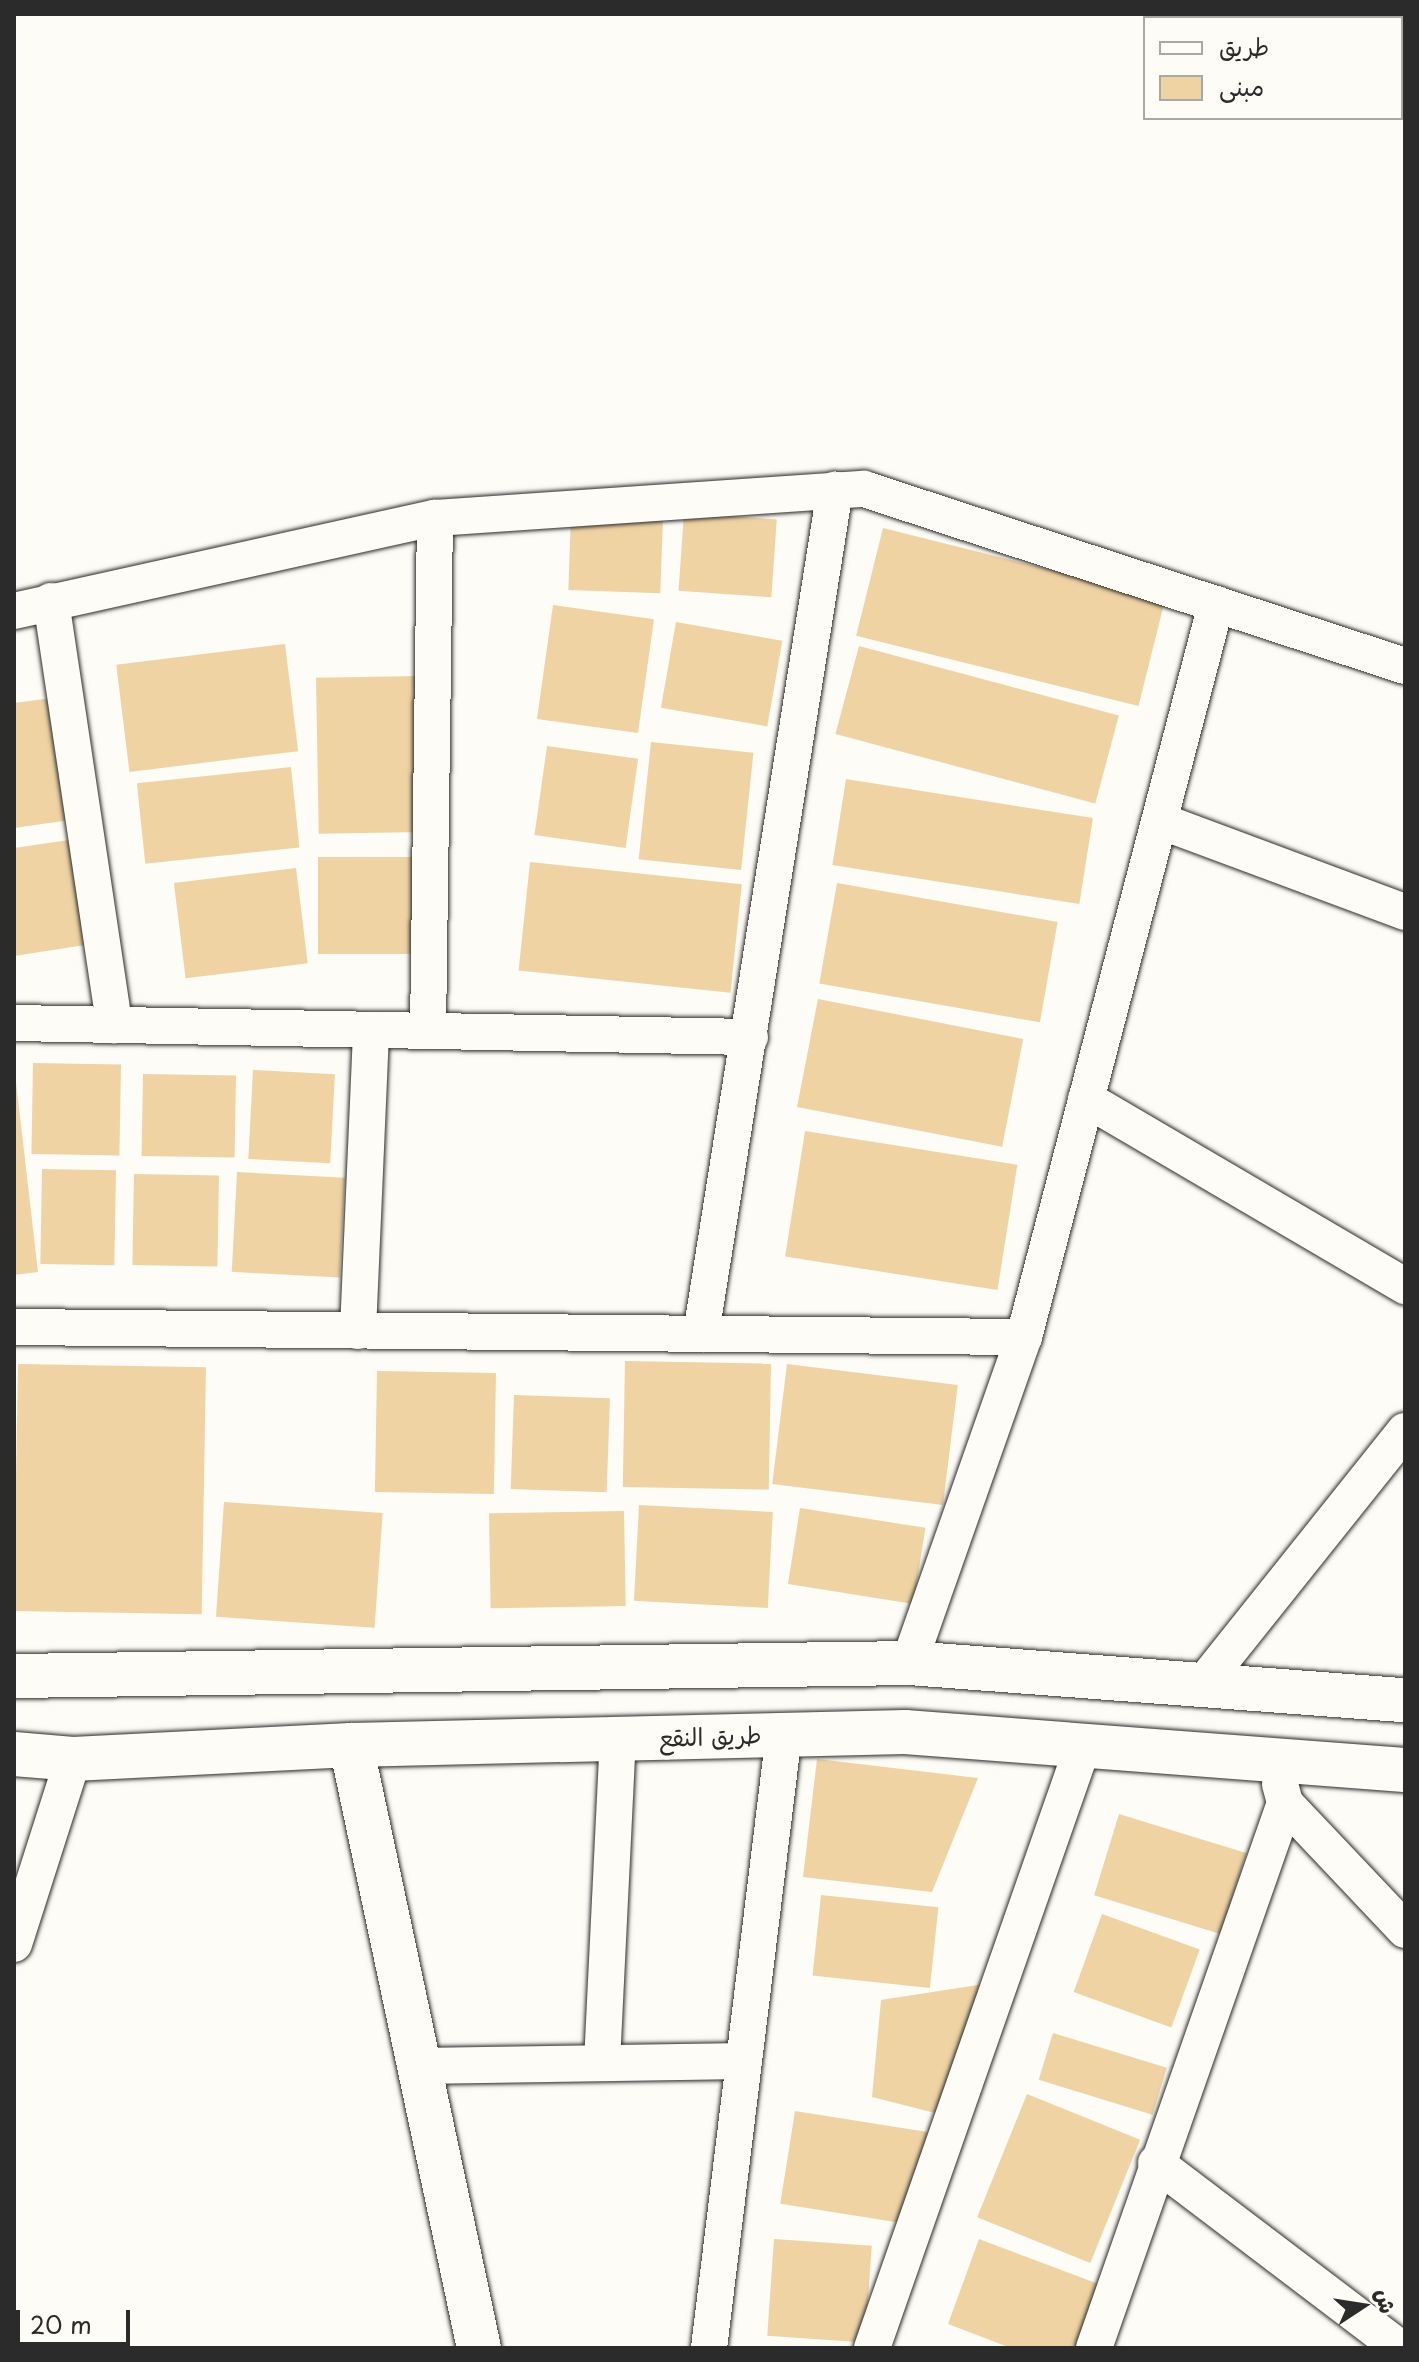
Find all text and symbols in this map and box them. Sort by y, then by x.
legend [1143,16,1403,120]
text: طريق [1219,28,1269,64]
text: مبنى [1219,68,1264,104]
street label: طريق النقع [658,1720,762,1752]
north arrow [1323,2266,1403,2346]
text: ش [1368,2286,1406,2316]
scale bar [20,2294,134,2344]
text: 20 m [30,2306,92,2342]

